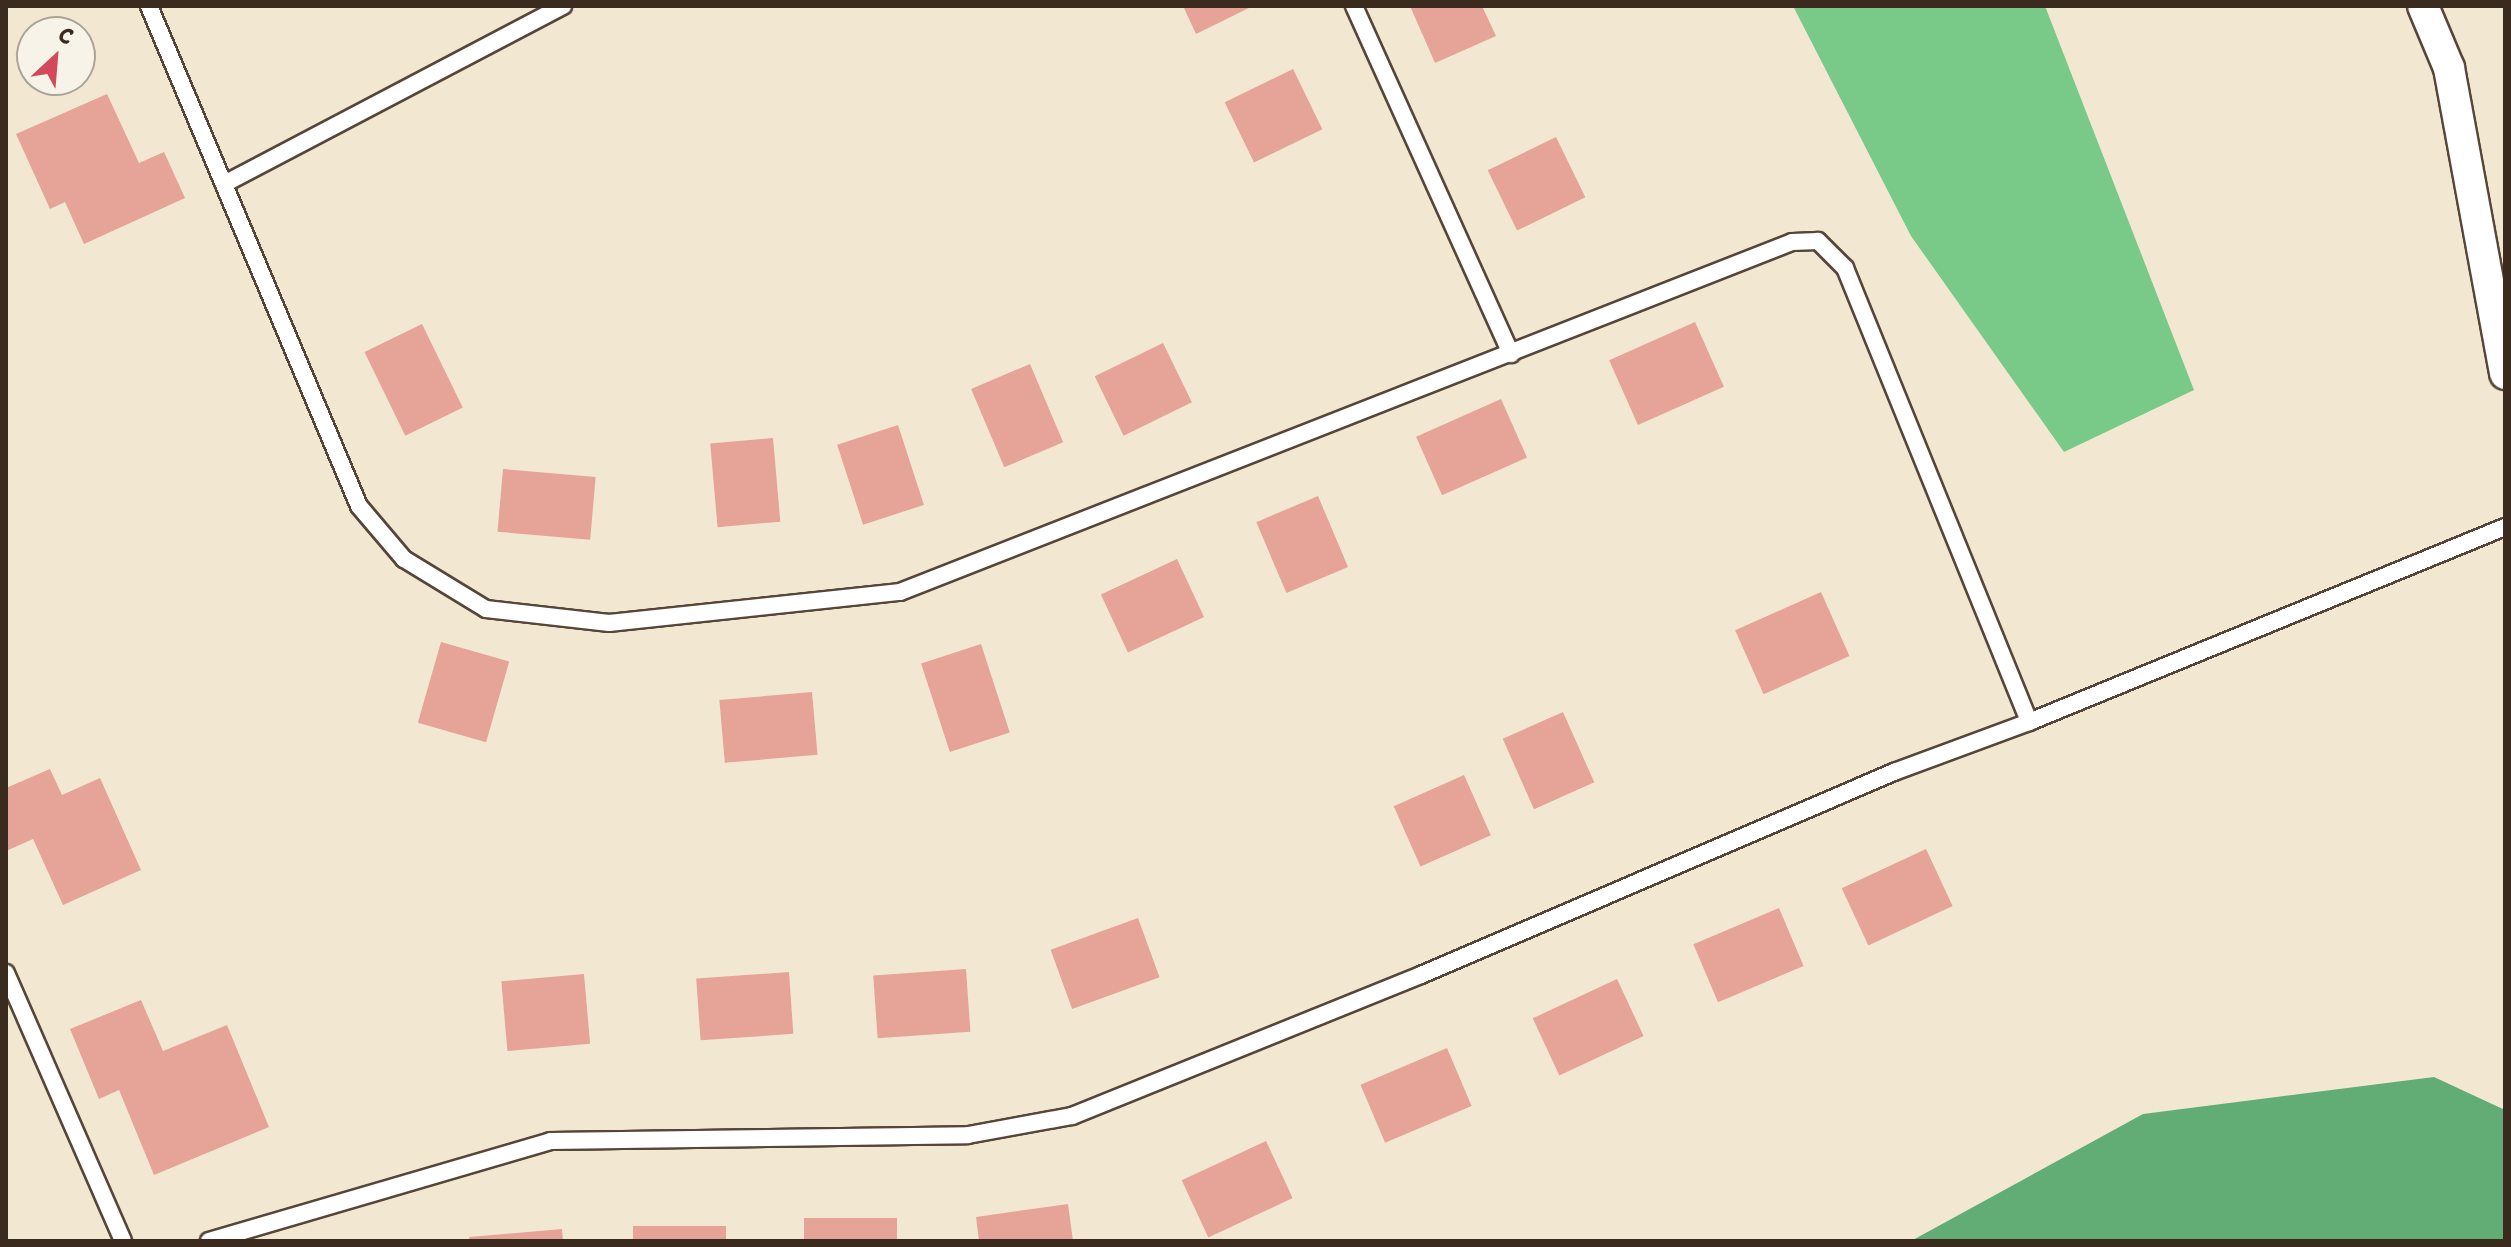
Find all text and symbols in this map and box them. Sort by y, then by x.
north arrow [16,16,96,96]
text: С [53,20,78,52]

